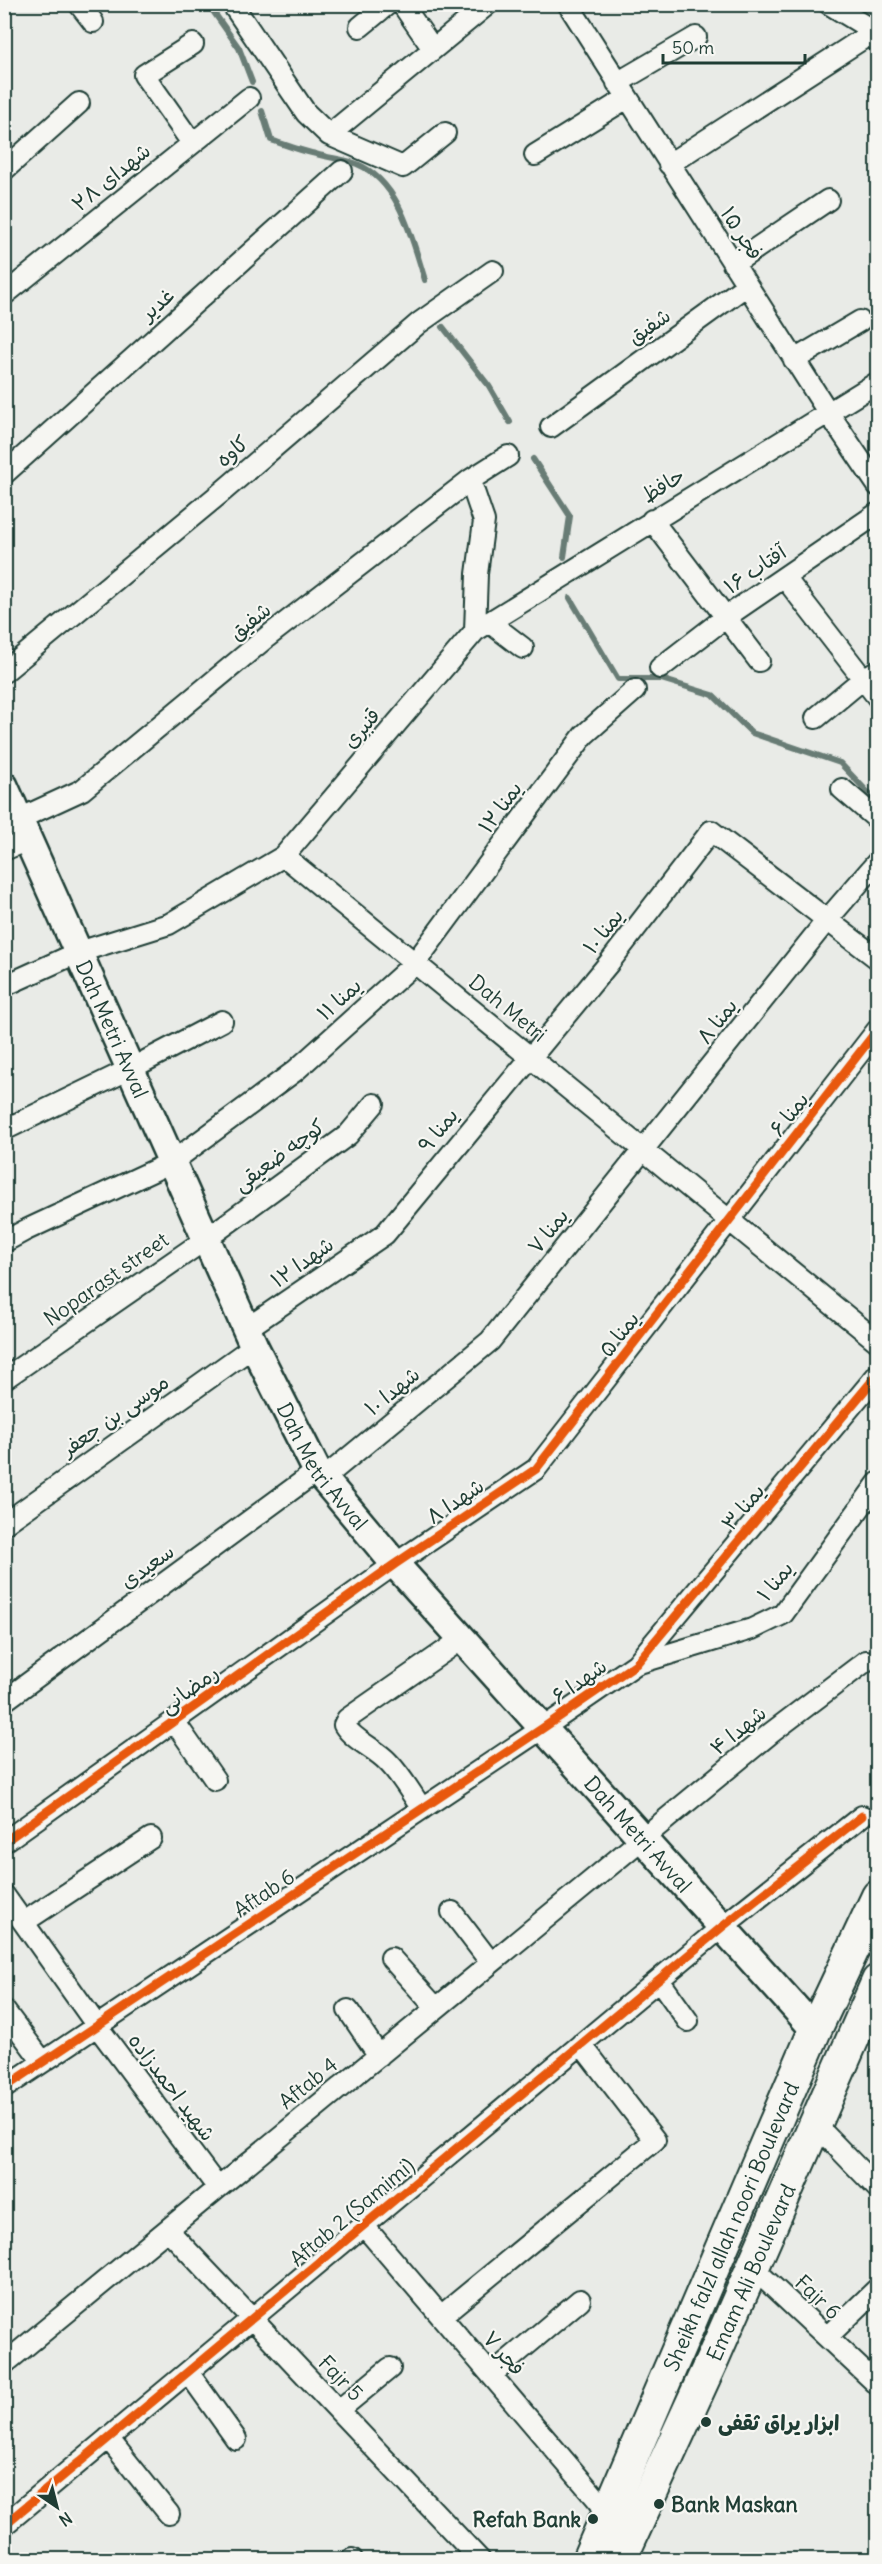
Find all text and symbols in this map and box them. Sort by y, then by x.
scale bar [663,27,806,65]
text: 50 m [672,36,714,59]
street label: شهدای ۲۸ [66,137,156,217]
street label: فجر ۱۵ [715,201,769,265]
street label: غدیر [133,282,180,328]
street label: شفیق [622,302,676,350]
street label: کاوه [210,429,254,473]
street label: حافظ [636,461,690,509]
street label: آفتاب ۱۶ [719,538,792,600]
street label: شفیق [224,596,276,646]
street label: قنبری [336,702,386,754]
street label: یمنا ۱۲ [472,776,528,838]
street label: یمنا ۱۰ [577,903,629,959]
street label: Dah Metri Avval [70,956,155,1102]
street label: Dah Metri [464,968,552,1048]
street label: یمنا ۱۱ [311,972,367,1026]
street label: یمنا ۸ [691,993,743,1049]
street label: یمنا ۶ [763,1086,815,1142]
street label: یمنا ۹ [412,1102,464,1158]
street label: کوچه ضعیقی [228,1113,331,1198]
street label: یمنا ۷ [521,1203,575,1259]
street label: Noparast street [38,1226,174,1332]
street label: شهدا ۱۲ [265,1231,339,1293]
street label: یمنا ۵ [593,1306,645,1362]
street label: شهدا ۱۰ [359,1360,425,1422]
street label: موسی بن جعفر [54,1368,175,1464]
street label: Dah Metri Avval [271,1398,374,1535]
street label: شهدا ۸ [421,1472,489,1530]
street label: یمنا ۳ [715,1478,771,1536]
street label: سعیدی [115,1537,179,1595]
street label: یمنا ۱ [751,1555,799,1607]
street label: شهدا ۶ [546,1652,612,1710]
street label: رمضانی [154,1659,224,1720]
street label: شهدا ۴ [704,1699,772,1761]
street label: Dah Metri Avval [579,1770,698,1898]
street label: Aftab 6 [228,1863,300,1923]
street label: شهید احمدزاده [123,2028,221,2146]
street label: Aftab 4 [273,2051,343,2115]
street label: Sheikh falzl allah noori Boulevard [657,2078,805,2375]
street label: Aftab 2 (Samimi) [284,2152,420,2272]
street label: Emam Ali Boulevard [700,2179,801,2365]
street label: Fajr 6 [789,2269,847,2325]
street label: فجر ۷ [477,2325,531,2381]
street label: Fajr 5 [313,2349,369,2407]
place label: ابزار یراق ثقفی [718,2409,839,2436]
marker: ابزار یراق ثقفی [699,2415,713,2429]
north arrow [27,2477,87,2537]
place label: Bank Maskan [671,2491,798,2518]
marker: Bank Maskan [652,2497,666,2511]
place label: Refah Bank [472,2506,581,2533]
text: N [55,2508,76,2531]
marker: Refah Bank [586,2512,600,2526]

